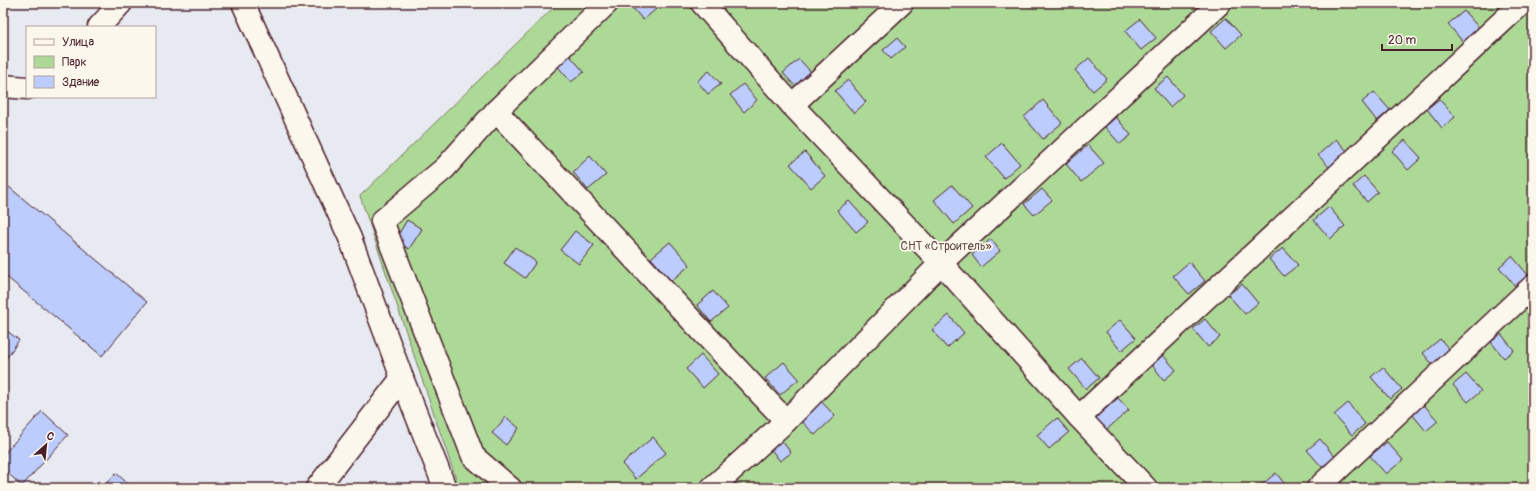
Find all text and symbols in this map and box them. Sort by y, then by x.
legend [26,26,156,98]
scale bar [1382,26,1452,52]
text: 20 m [1388,33,1417,48]
text: Улица [62,35,94,50]
text: Парк [62,55,87,70]
text: Здание [62,75,99,90]
park label: СНТ «Строитель» [901,239,991,254]
north arrow [26,425,66,465]
text: С [44,429,56,444]

